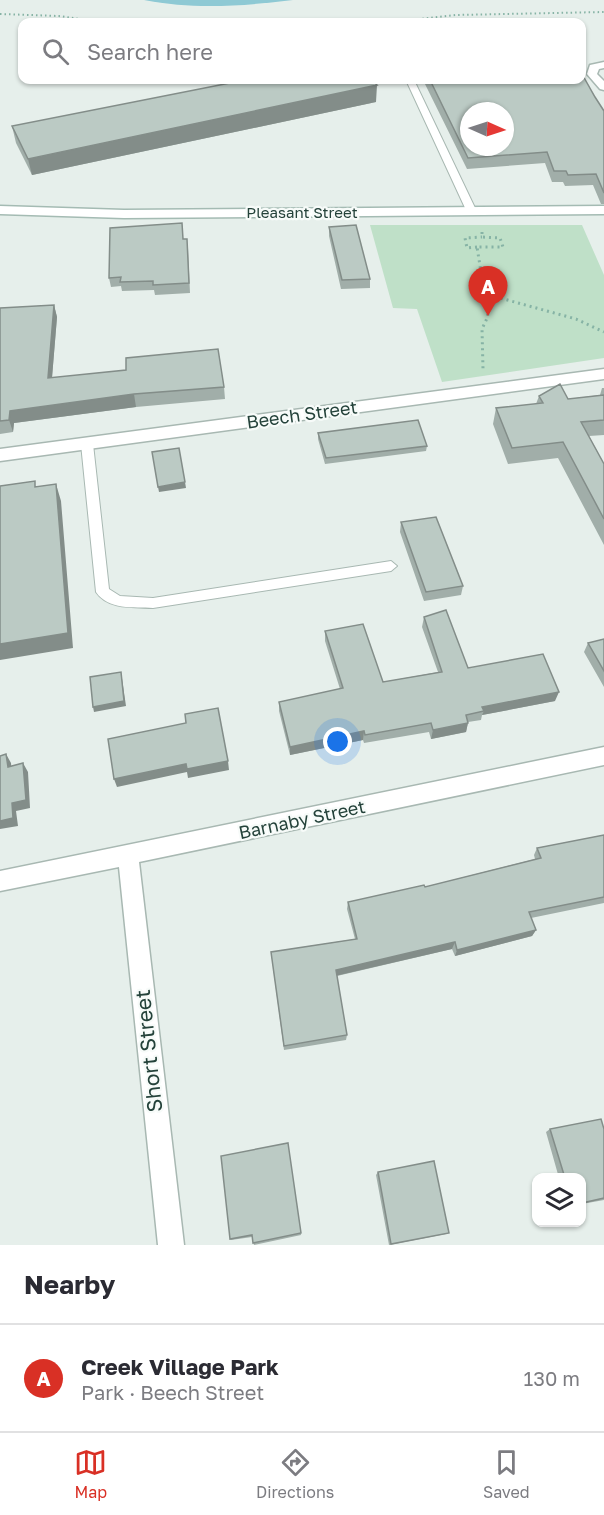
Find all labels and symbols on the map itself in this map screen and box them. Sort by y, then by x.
north arrow [460,102,514,156]
street label: Pleasant Street [246,203,358,221]
pin: A [468,266,508,316]
street label: Beech Street [245,395,359,433]
your location [323,727,352,756]
street label: Barnaby Street [236,795,367,843]
street label: Short Street [129,988,167,1114]

